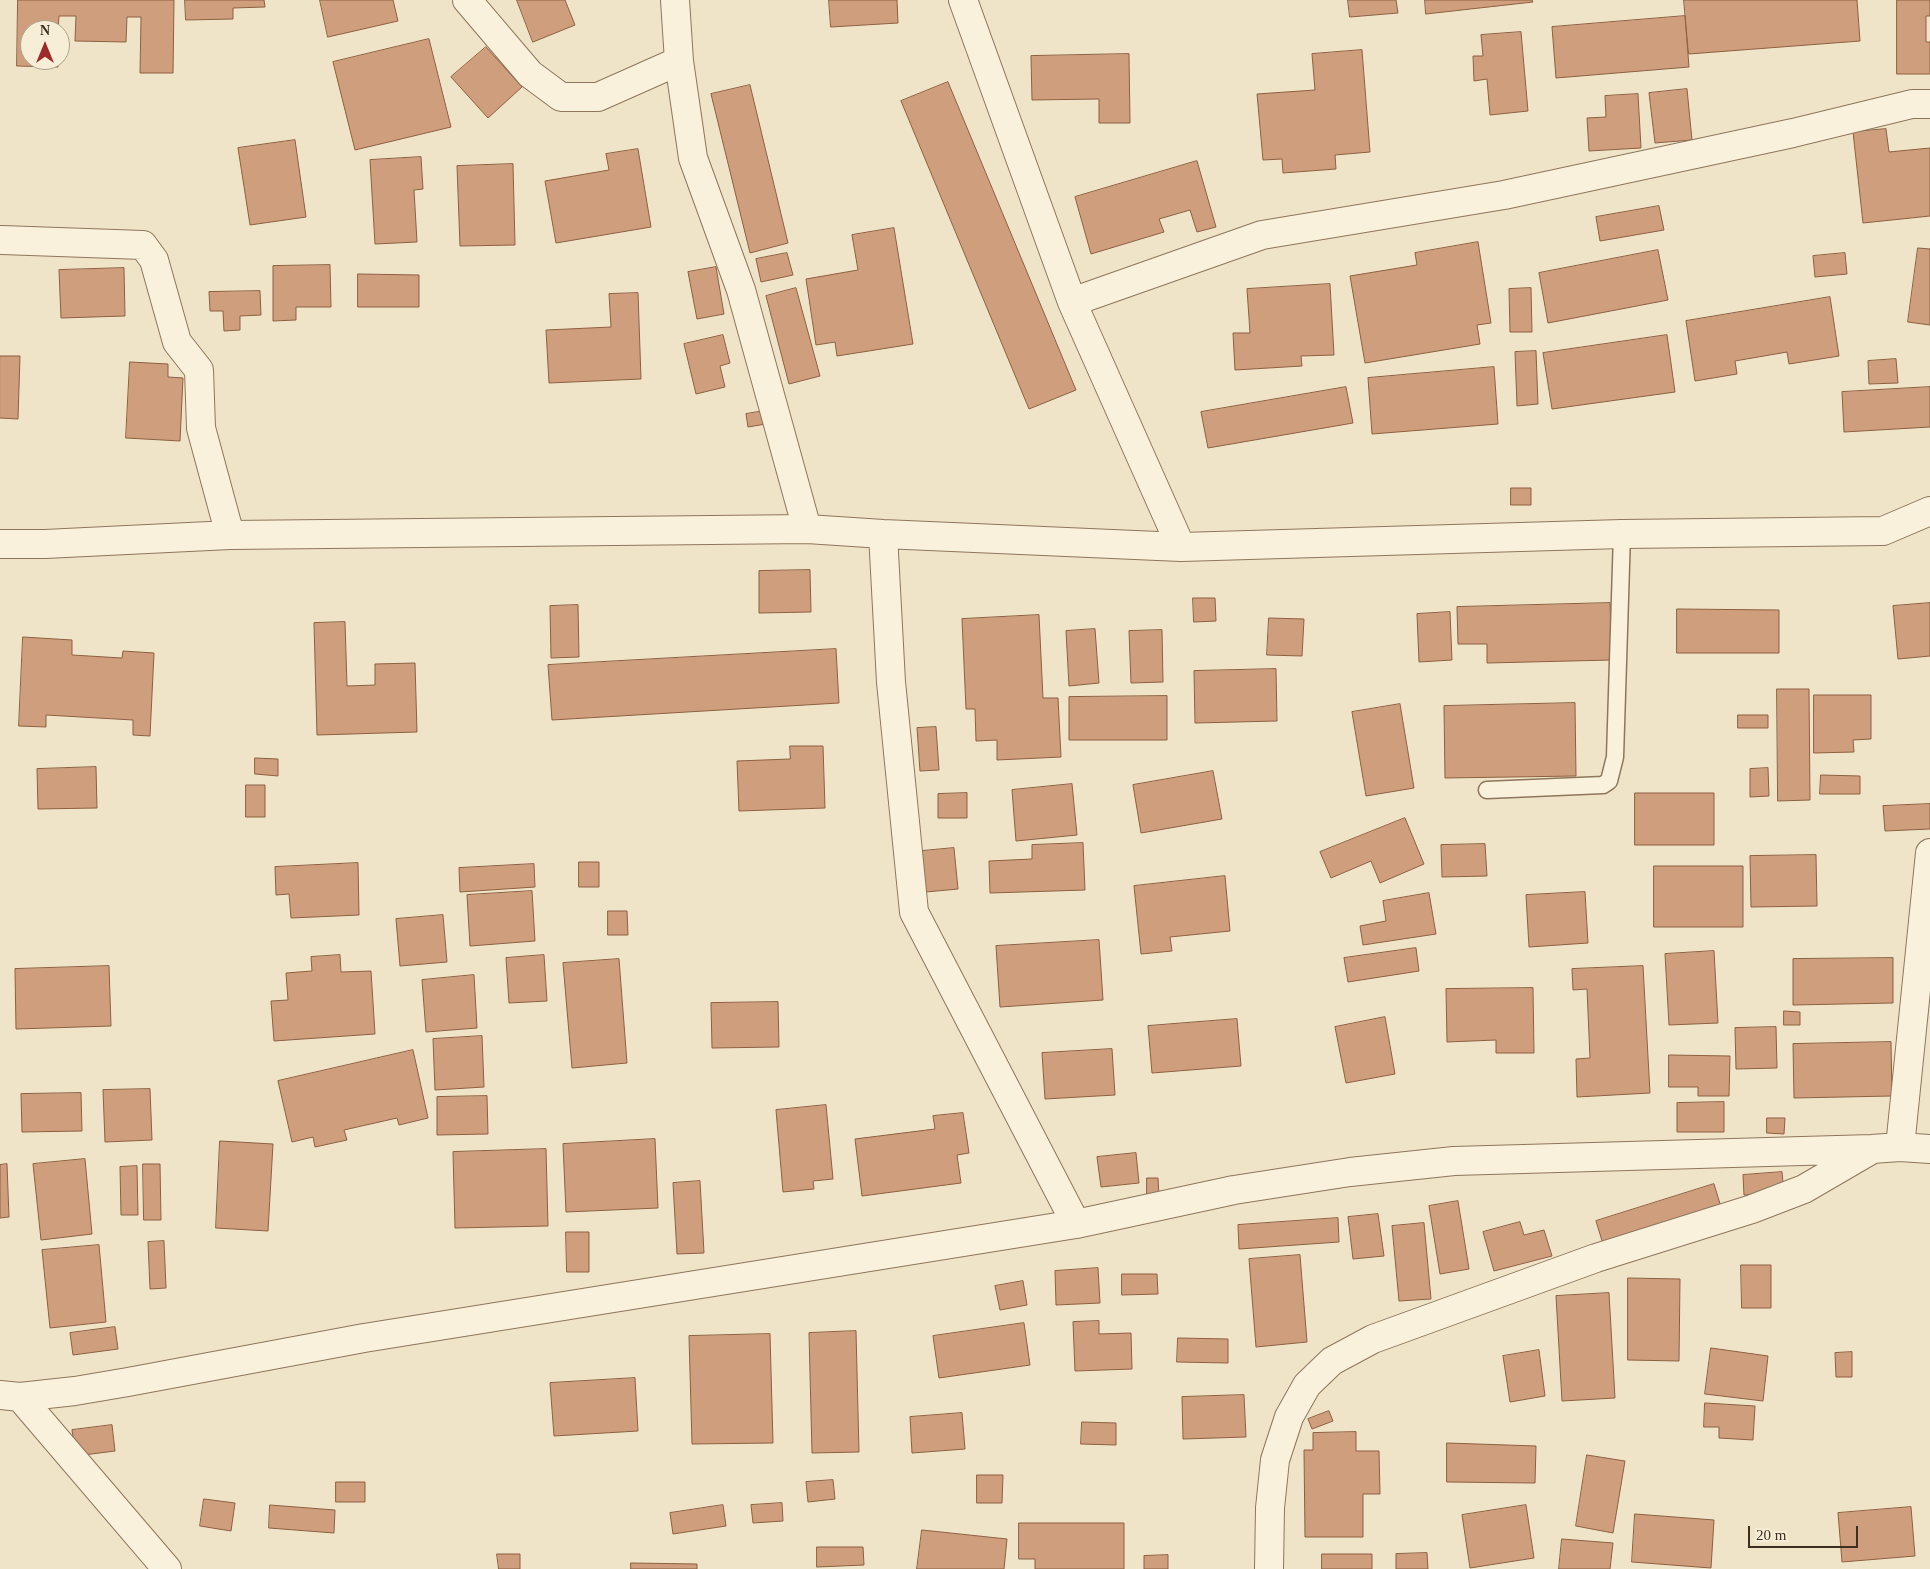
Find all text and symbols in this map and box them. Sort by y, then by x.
north arrow [20,20,70,70]
text: N [40,23,50,38]
scale bar [1750,1516,1860,1548]
text: 20 m [1756,1527,1786,1543]

